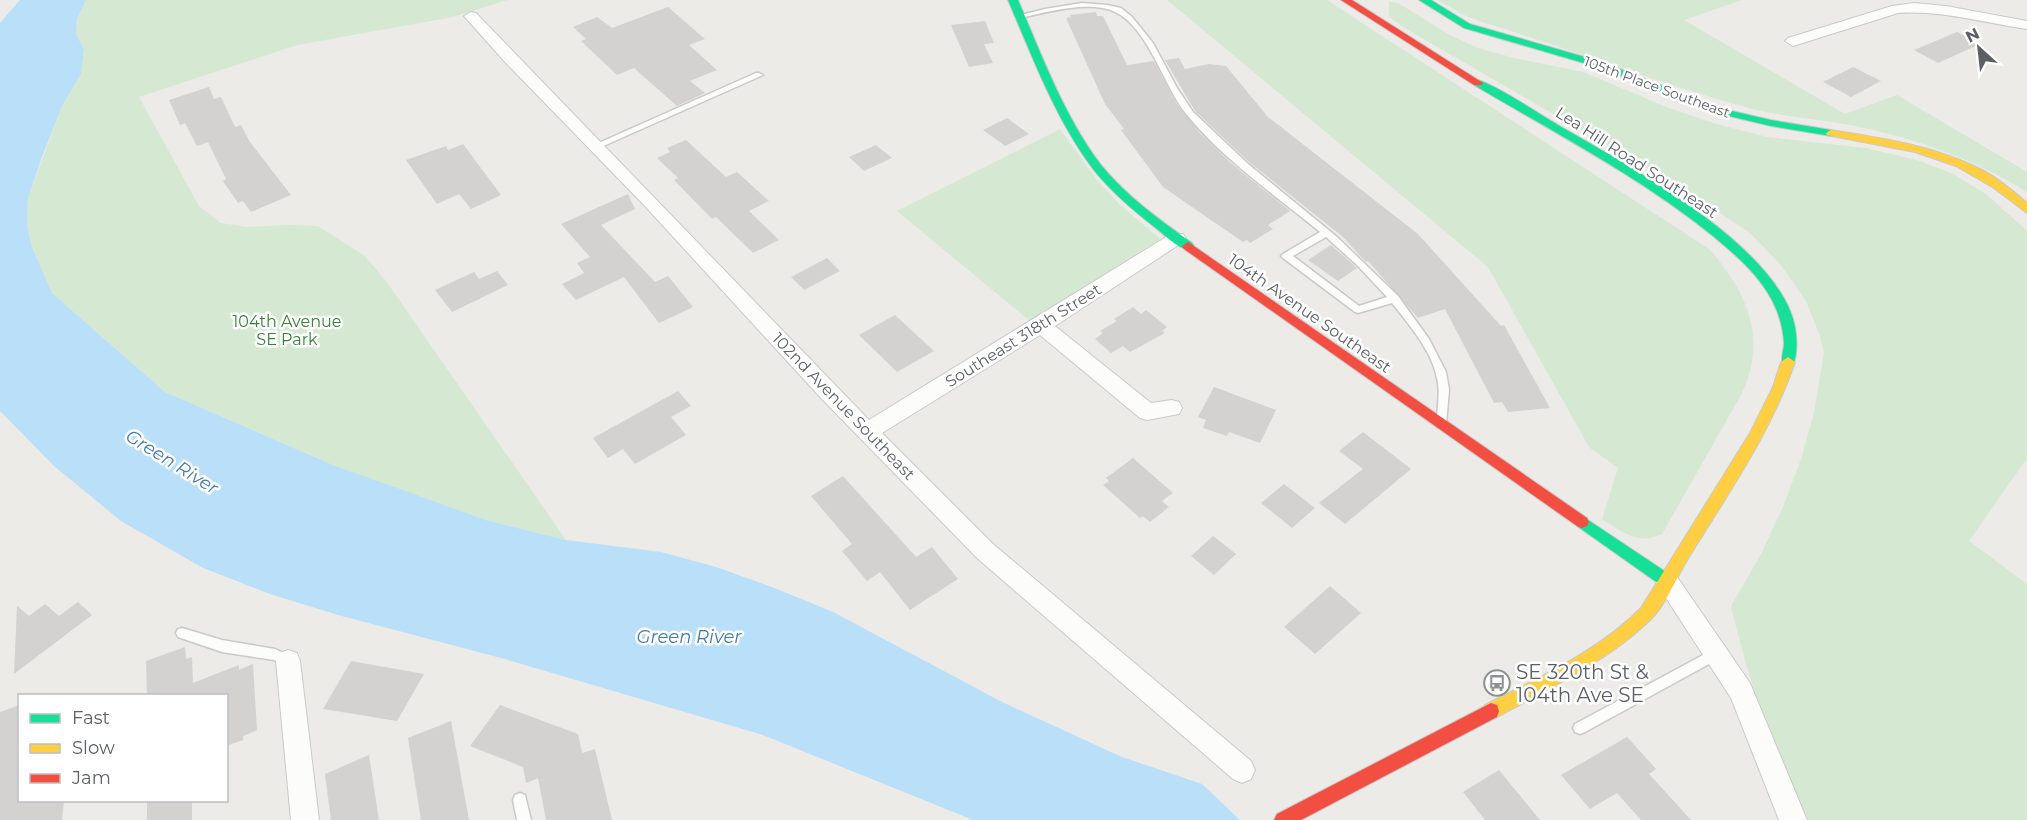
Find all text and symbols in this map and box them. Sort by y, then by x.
north arrow [1949,18,2009,78]
text: N [1962,24,1982,46]
street label: 105th Place Southeast [1582,52,1733,122]
street label: Lea Hill Road Southeast [1552,103,1722,222]
street label: 104th Avenue Southeast [1225,250,1395,377]
street label: Southeast 318th Street [942,279,1105,391]
park label: 104th Avenue SE Park [233,312,341,349]
street label: 102nd Avenue Southeast [768,329,919,484]
water label: Green River [122,425,223,500]
water label: Green River [637,626,742,648]
place label: SE 320th St & 104th Ave SE [1516,660,1649,707]
bus stop icon: SE 320th St & 104th Ave SE [1482,668,1512,698]
legend [18,694,228,802]
text: Fast [72,707,110,729]
text: Slow [72,737,115,759]
text: Jam [71,767,111,789]

